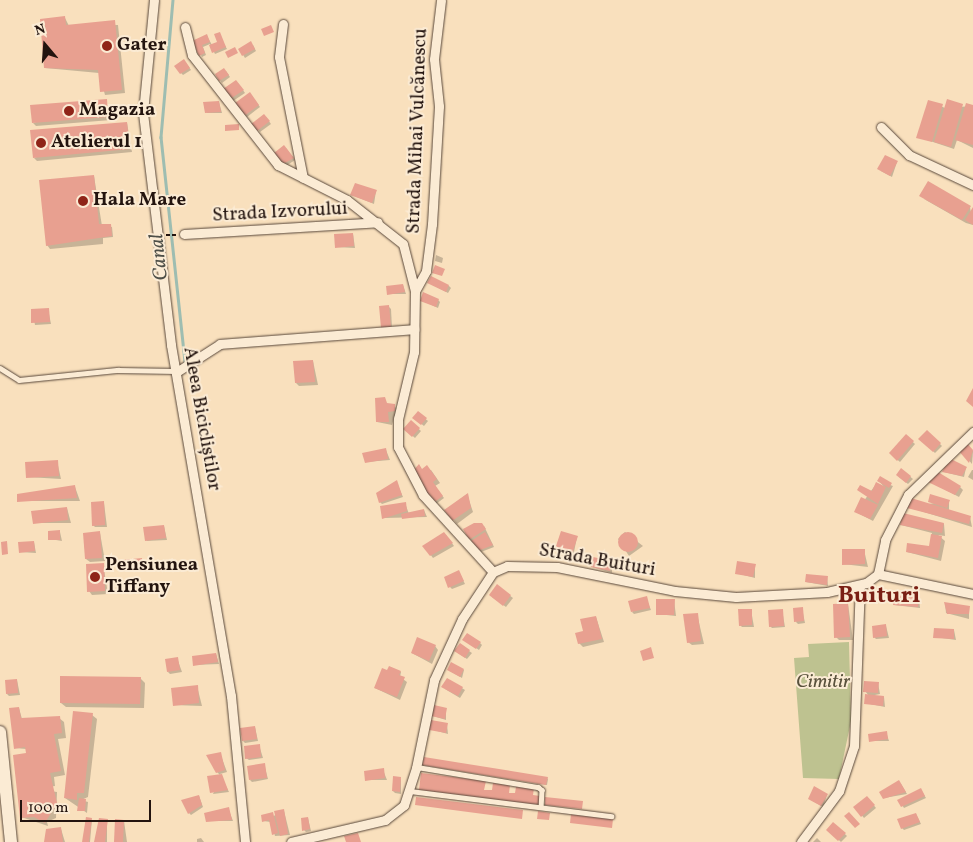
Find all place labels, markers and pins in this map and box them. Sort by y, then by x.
place label: Gater [117,35,166,57]
marker: Gater [101,40,113,52]
place label: Magazia [79,100,155,122]
marker: Magazia [63,105,75,117]
place label: Atelierul 1 [51,132,142,154]
marker: Atelierul 1 [35,137,47,149]
place label: Hala Mare [93,190,186,212]
marker: Hala Mare [77,195,89,207]
place label: Pensiunea Tiffany [105,555,198,599]
marker: Pensiunea Tiffany [89,571,101,583]

